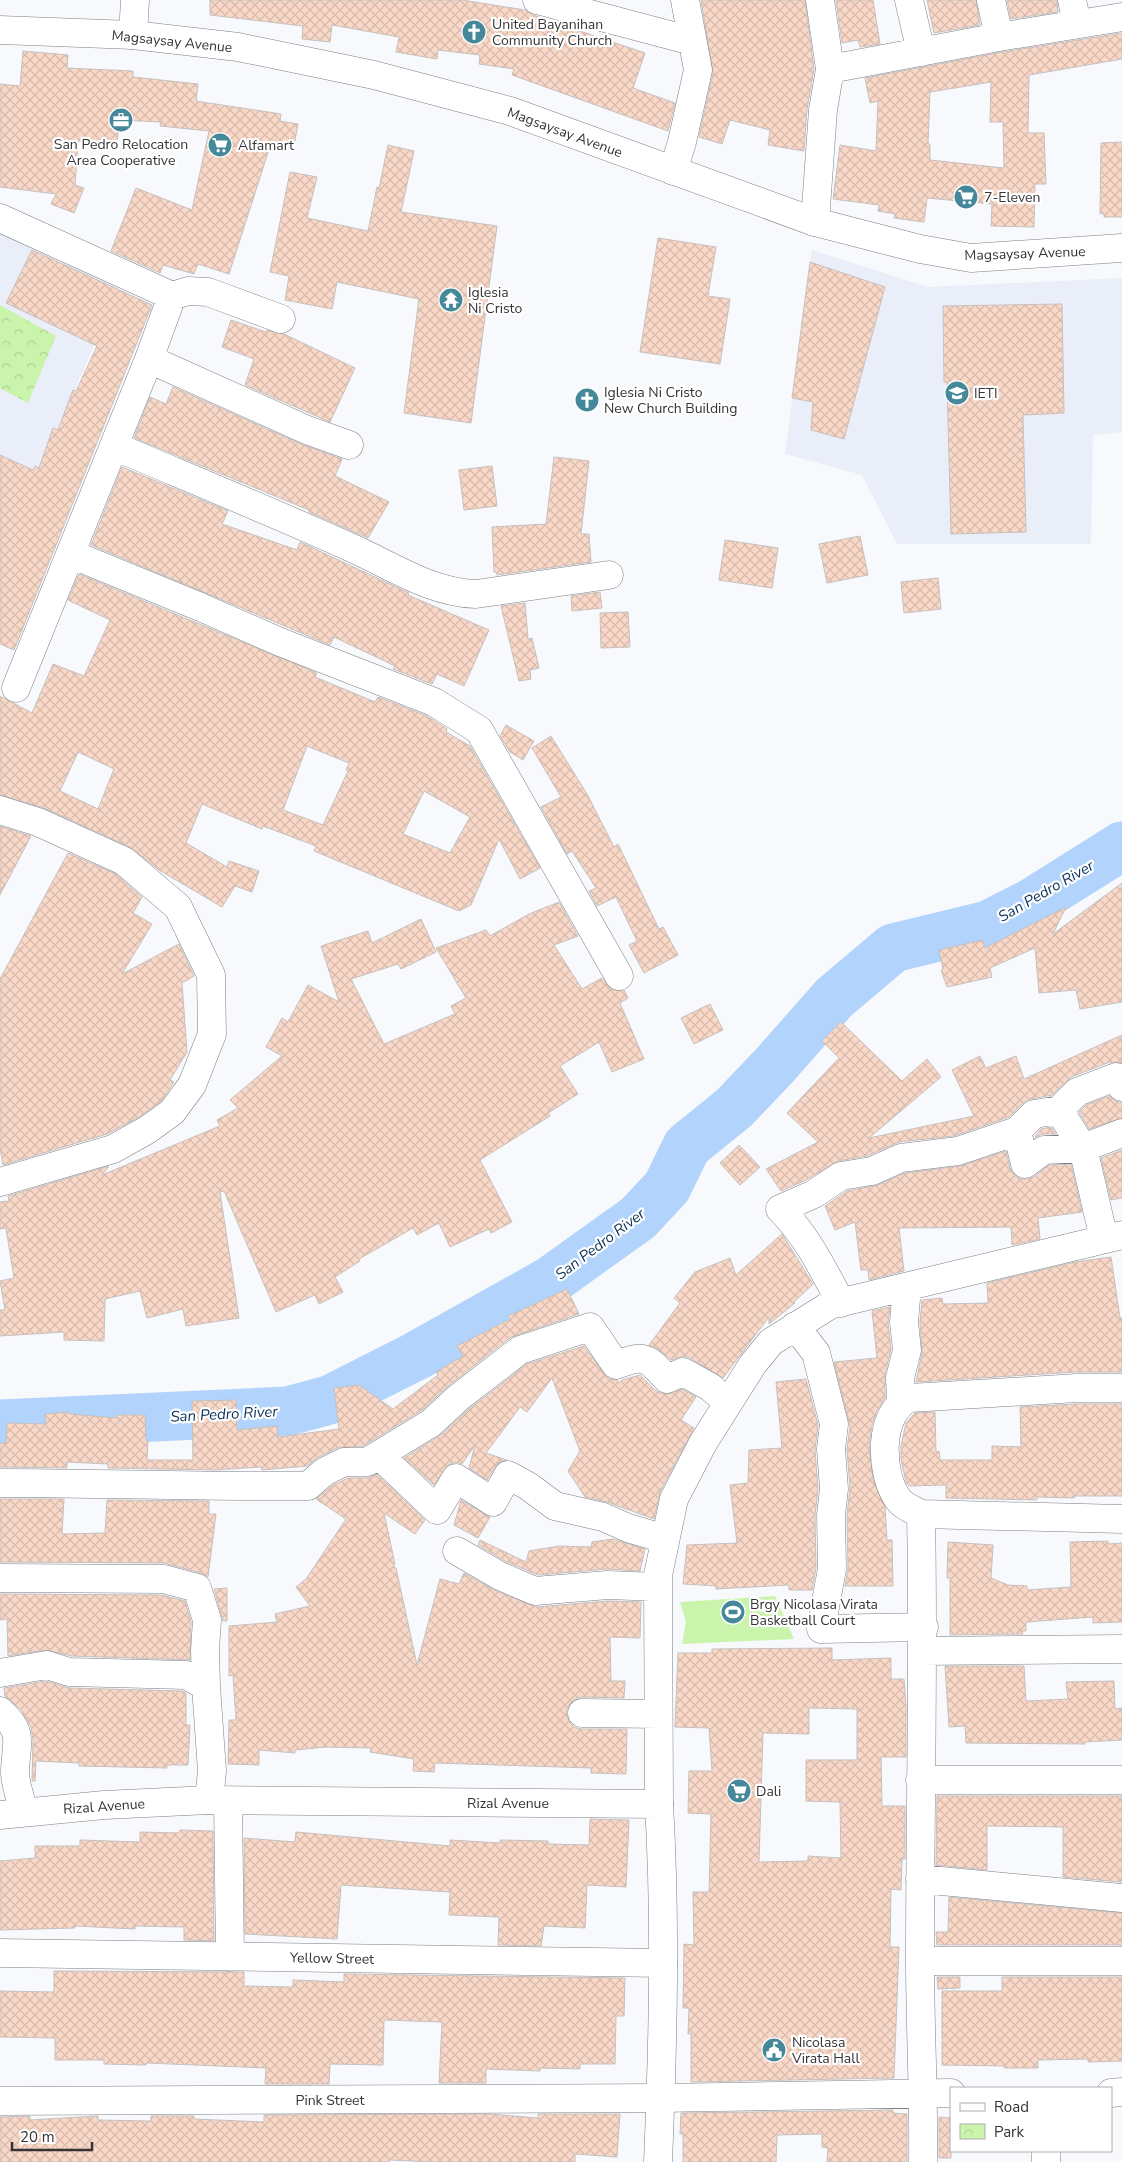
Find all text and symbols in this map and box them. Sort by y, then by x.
place label: United Bayanihan Community Church [492,15,612,50]
church icon: United Bayanihan Community Church [461,19,487,45]
street label: Magsaysay Avenue [111,26,233,57]
street label: Magsaysay Avenue [505,103,625,162]
office icon: San Pedro Relocation Area Cooperative [108,107,134,133]
supermarket icon: Alfamart [207,132,233,158]
place label: San Pedro Relocation Area Cooperative [54,135,188,170]
place label: Alfamart [238,136,294,155]
supermarket icon: 7-Eleven [953,184,979,210]
place label: 7-Eleven [984,188,1040,207]
street label: Magsaysay Avenue [964,242,1086,265]
place label: Iglesia Ni Cristo [468,283,522,318]
temple icon: Iglesia Ni Cristo [438,287,464,313]
school or university icon: IETI [944,380,970,406]
place label: Iglesia Ni Cristo New Church Building [604,383,737,418]
place label: IETI [974,384,998,403]
church icon: Iglesia Ni Cristo New Church Building [574,387,600,413]
water label: San Pedro River [994,855,1098,927]
water label: San Pedro River [551,1203,649,1284]
water label: San Pedro River [170,1401,279,1427]
place label: Brgy Nicolasa Virata Basketball Court [750,1595,878,1630]
sports icon: Brgy Nicolasa Virata Basketball Court [720,1599,746,1625]
supermarket icon: Dali [726,1778,752,1804]
place label: Dali [756,1782,781,1801]
street label: Rizal Avenue [63,1794,146,1819]
street label: Rizal Avenue [467,1794,549,1813]
street label: Yellow Street [289,1948,374,1969]
place label: Nicolasa Virata Hall [791,2033,860,2068]
public building icon: Nicolasa Virata Hall [761,2037,787,2063]
legend [950,2087,1112,2152]
street label: Pink Street [296,2091,365,2110]
text: Road [994,2097,1029,2117]
scale bar [12,2120,92,2152]
text: Park [994,2122,1024,2142]
text: 20 m [20,2127,55,2147]

